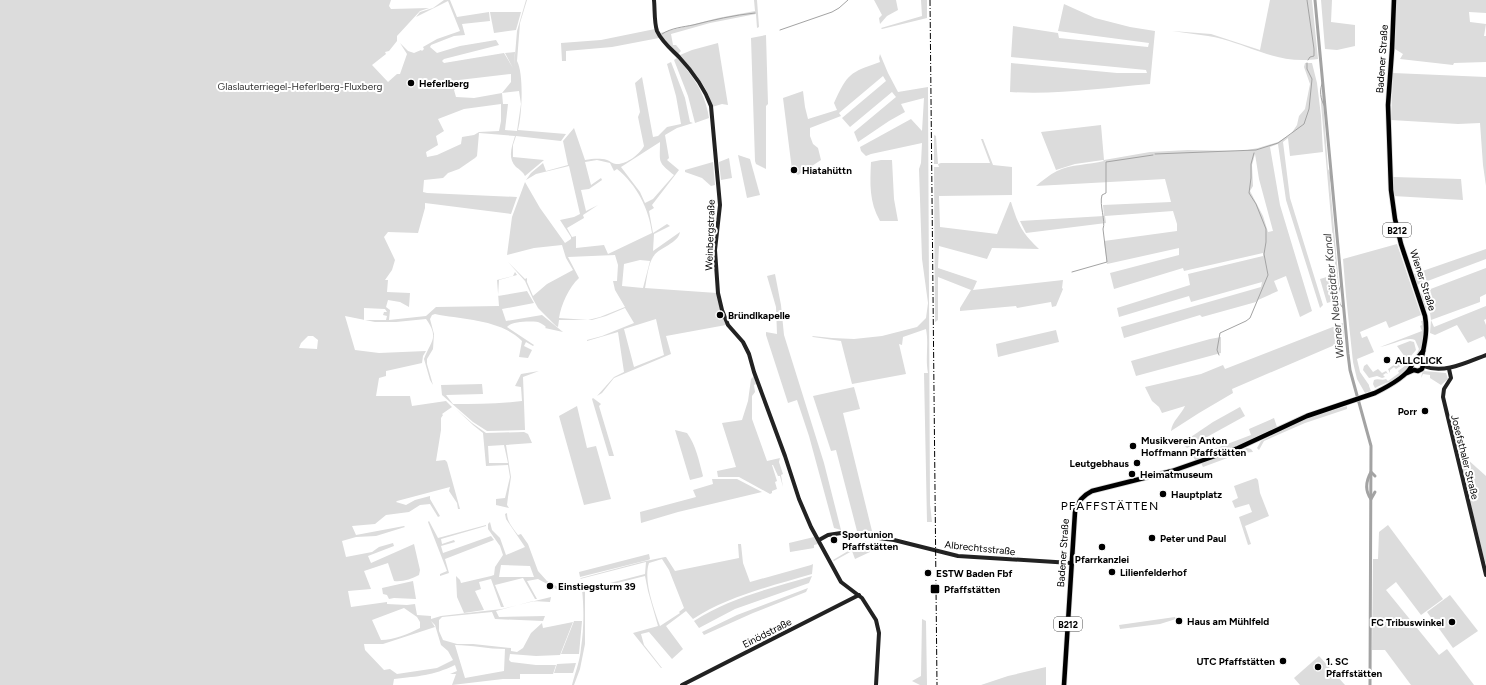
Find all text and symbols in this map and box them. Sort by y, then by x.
street label: Badener Straße [1373,24,1391,94]
place label: Heferlberg [419,77,469,90]
marker: Heferlberg [406,78,416,88]
park label: Glaslauterriegel-Heferlberg-Fluxberg [218,80,383,93]
place label: Hiatahüttn [802,164,852,177]
marker: Hiatahüttn [789,165,799,175]
street label: Weinbergstraße [702,199,718,271]
road number: B212 [1383,223,1411,237]
water label: Wiener Neustädter Kanal [1321,232,1347,359]
street label: Wiener Straße [1407,248,1439,313]
place label: Bründlkapelle [728,309,791,322]
marker: Bründlkapelle [715,310,725,320]
place label: ALLCLICK [1395,354,1443,367]
marker: ALLCLICK [1382,355,1392,365]
place label: Porr [1398,405,1417,418]
marker: Porr [1420,406,1430,416]
street label: Josefsthaler Straße [1448,413,1482,501]
place label: Musikverein Anton Hoffmann Pfaffstätten [1141,434,1246,459]
marker: Musikverein Anton Hoffmann Pfaffstätten [1128,441,1138,451]
place label: Leutgebhaus [1070,457,1129,470]
marker: Leutgebhaus [1132,458,1142,468]
place label: Heimatmuseum [1140,468,1213,481]
marker: Heimatmuseum [1127,469,1137,479]
place label: Hauptplatz [1171,488,1222,501]
marker: Hauptplatz [1158,489,1168,499]
district label: PFAFFSTÄTTEN [1061,499,1159,513]
street label: Badener Straße [1054,518,1072,588]
place label: Sportunion Pfaffstätten [842,528,898,553]
place label: Peter und Paul [1160,532,1226,545]
marker: Peter und Paul [1147,533,1157,543]
marker: Sportunion Pfaffstätten [829,535,839,545]
street label: Albrechtsstraße [944,538,1017,558]
marker: Pfarrkanzlei [1097,542,1107,552]
place label: Pfarrkanzlei [1075,553,1130,566]
place label: Lilienfelderhof [1120,566,1187,579]
place label: ESTW Baden Fbf [936,567,1013,580]
marker: Lilienfelderhof [1107,567,1117,577]
marker: ESTW Baden Fbf [923,568,933,578]
place label: Einstiegsturm 39 [558,580,636,593]
marker: Einstiegsturm 39 [545,581,555,591]
marker: Pfaffstätten [929,583,941,595]
place label: Pfaffstätten [944,583,1000,596]
street label: Einödstraße [740,615,794,651]
place label: Haus am Mühlfeld [1187,615,1269,628]
marker: Haus am Mühlfeld [1174,616,1184,626]
place label: FC Tribuswinkel [1371,616,1444,629]
road number: B212 [1054,617,1082,631]
marker: FC Tribuswinkel [1447,617,1457,627]
place label: UTC Pfaffstätten [1197,655,1275,668]
place label: 1. SC Pfaffstätten [1326,655,1382,680]
marker: UTC Pfaffstätten [1278,656,1288,666]
marker: 1. SC Pfaffstätten [1313,662,1323,672]

